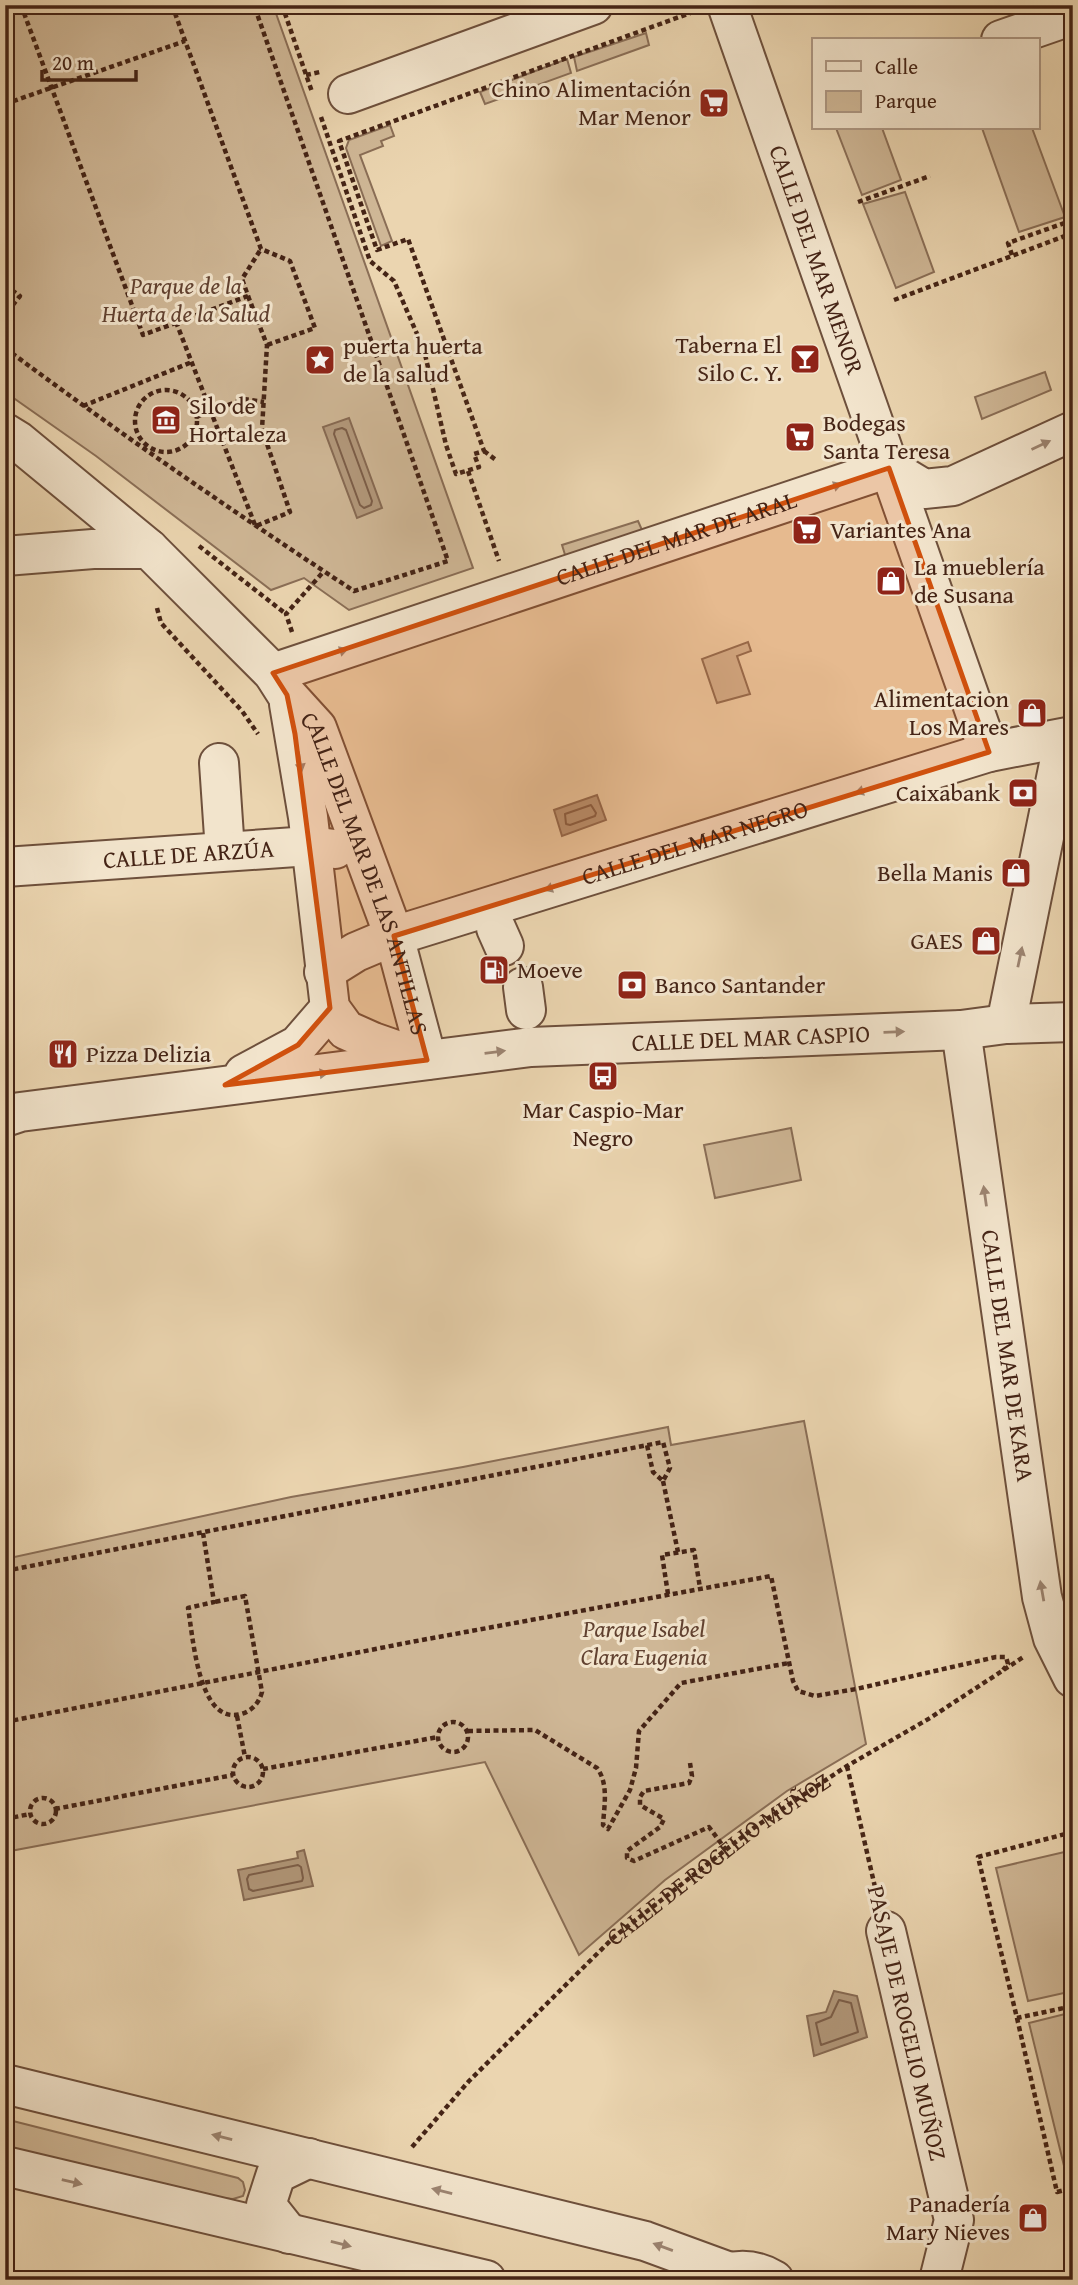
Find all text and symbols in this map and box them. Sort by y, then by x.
scale bar [42,38,136,82]
legend [812,38,1040,130]
text: 20 m [52,47,94,78]
text: Calle [875,51,918,82]
place label: Chino Alimentación Mar Menor [491,71,692,134]
text: Parque [875,85,937,116]
supermarket icon: Chino Alimentación Mar Menor [697,86,731,120]
street label: CALLE DEL MAR MENOR [760,140,873,379]
park label: Parque de la Huerta de la Salud [101,268,271,331]
place label: Taberna El Silo C. Y. [676,327,782,390]
place label: puerta huerta de la salud [343,328,483,391]
bar icon: Taberna El Silo C. Y. [788,342,822,376]
place icon: puerta huerta de la salud [303,343,337,377]
place label: Silo de Hortaleza [189,388,287,451]
museum icon: Silo de Hortaleza [149,403,183,437]
place label: Bodegas Santa Teresa [823,405,951,468]
supermarket icon: Bodegas Santa Teresa [783,420,817,454]
one-way arrow [1031,439,1052,450]
one-way arrow [822,481,843,492]
street label: CALLE DEL MAR DE ARAL [551,482,801,595]
place label: Variantes Ana [830,512,972,547]
supermarket icon: Variantes Ana [790,513,824,547]
place label: La mueblería de Susana [914,549,1045,612]
shop icon: La mueblería de Susana [874,564,908,598]
one-way arrow [327,646,348,657]
place label: Alimentacion Los Mares [874,681,1010,744]
shop icon: Alimentacion Los Mares [1015,696,1049,730]
street label: CALLE DEL MAR DE LAS ANTILLAS [293,703,438,1039]
one-way arrow [294,751,305,773]
place label: Caixabank [896,775,1001,810]
bank icon: Caixabank [1006,776,1040,810]
one-way arrow [854,785,875,796]
street label: CALLE DEL MAR NEGRO [577,791,812,894]
street label: CALLE DE ARZÚA [102,830,276,877]
place label: Bella Manis [877,855,993,890]
shop icon: Bella Manis [999,856,1033,890]
one-way arrow [543,882,564,892]
place label: GAES [910,923,963,958]
shop icon: GAES [969,924,1003,958]
one-way arrow [1014,946,1025,968]
place label: Moeve [517,952,583,987]
fuel station icon: Moeve [477,953,511,987]
place label: Banco Santander [655,967,826,1002]
bank icon: Banco Santander [615,968,649,1002]
street label: CALLE DEL MAR CASPIO [631,1016,871,1060]
one-way arrow [883,1027,905,1038]
place label: Pizza Delizia [86,1036,212,1071]
restaurant icon: Pizza Delizia [46,1037,80,1071]
one-way arrow [484,1047,506,1058]
bus stop icon: Mar Caspio-Mar Negro [586,1059,620,1093]
one-way arrow [307,1068,329,1079]
place label: Mar Caspio-Mar Negro [522,1092,684,1155]
one-way arrow [979,1185,990,1207]
street label: CALLE DEL MAR DE KARA [973,1227,1043,1484]
one-way arrow [1036,1580,1047,1602]
park label: Parque Isabel Clara Eugenia [581,1611,707,1674]
street label: CALLE DE ROGELIO MUÑOZ [599,1764,837,1954]
street label: PASAJE DE ROGELIO MUÑOZ [859,1882,956,2164]
one-way arrow [210,2131,232,2142]
one-way arrow [61,2176,83,2187]
one-way arrow [431,2185,453,2196]
place label: Panadería Mary Nieves [886,2186,1011,2249]
shop icon: Panadería Mary Nieves [1016,2201,1050,2235]
one-way arrow [330,2239,352,2250]
one-way arrow [652,2241,673,2252]

